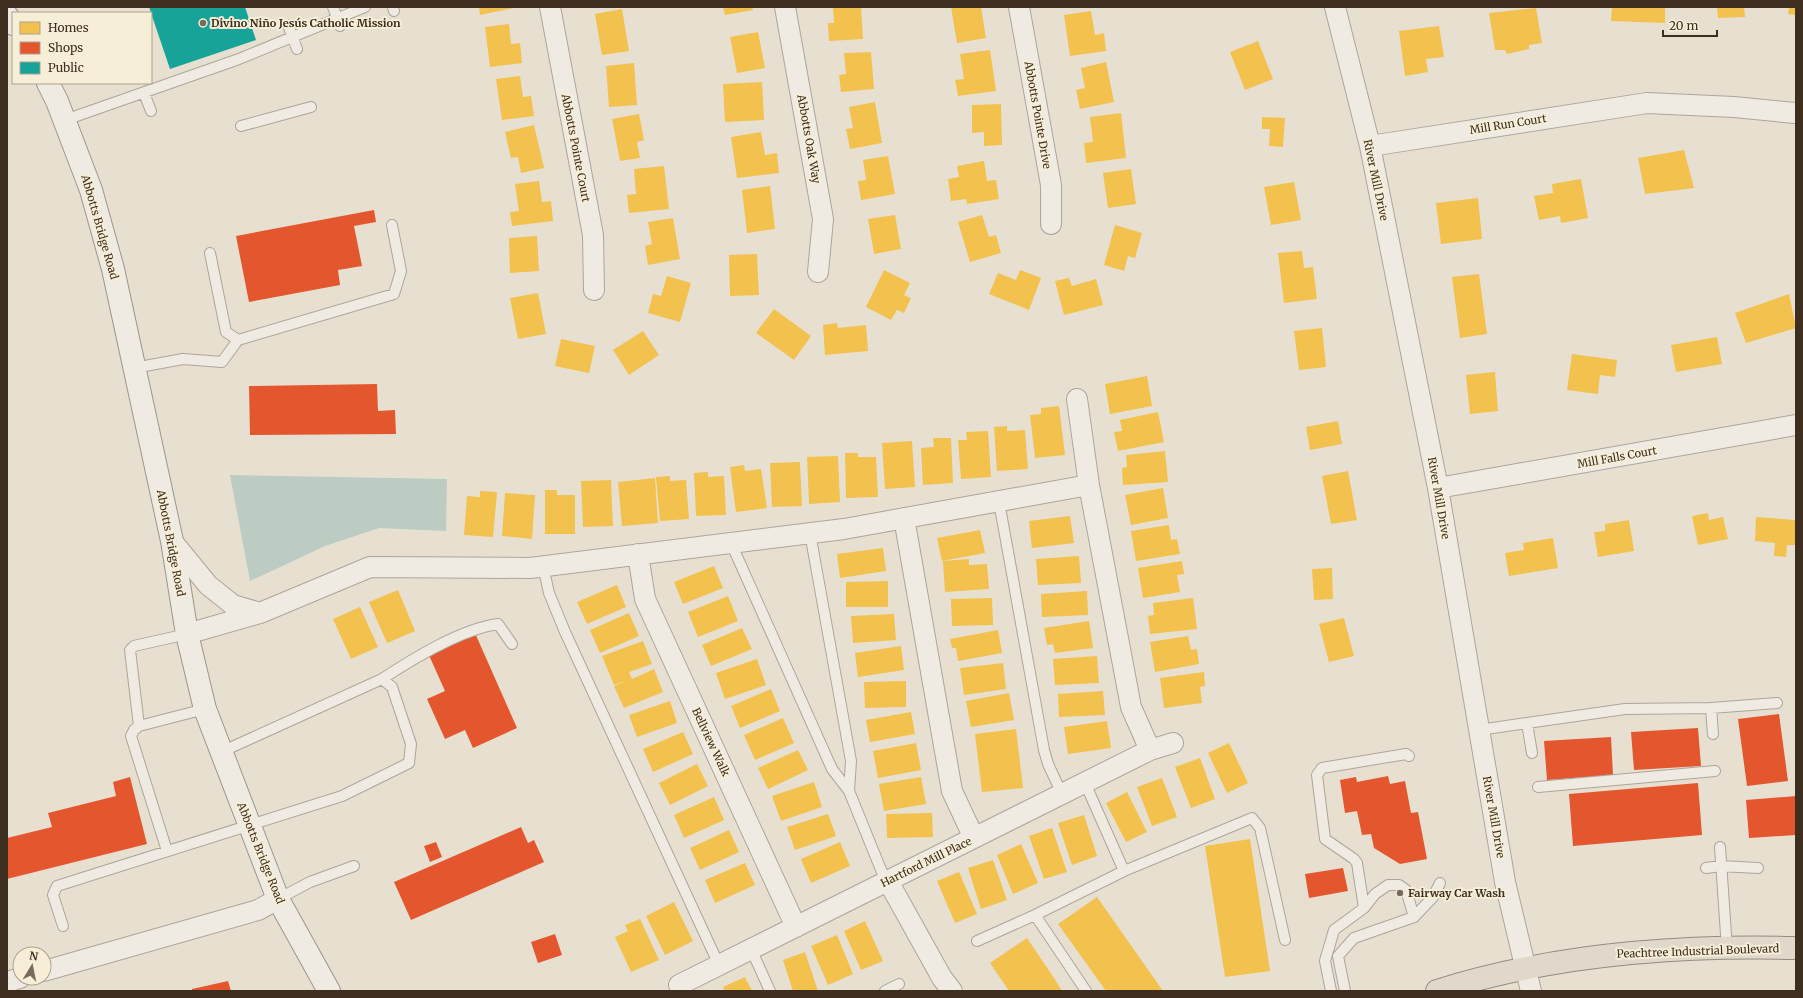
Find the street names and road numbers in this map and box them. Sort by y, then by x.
street label: Abbotts Pointe Drive [1021,59,1054,170]
street label: Abbotts Pointe Court [558,92,594,204]
street label: Abbotts Oak Way [794,92,824,185]
street label: Mill Run Court [1469,111,1548,137]
street label: River Mill Drive [1361,138,1392,222]
street label: Abbotts Bridge Road [78,172,122,281]
street label: Mill Falls Court [1576,443,1659,471]
street label: River Mill Drive [1425,456,1453,540]
street label: Abbotts Bridge Road [154,488,188,598]
street label: Bellview Walk [689,705,733,779]
street label: River Mill Drive [1480,775,1508,859]
street label: Abbotts Bridge Road [234,799,288,906]
street label: Hartford Mill Place [878,834,974,890]
street label: Peachtree Industrial Boulevard [1616,941,1780,961]

